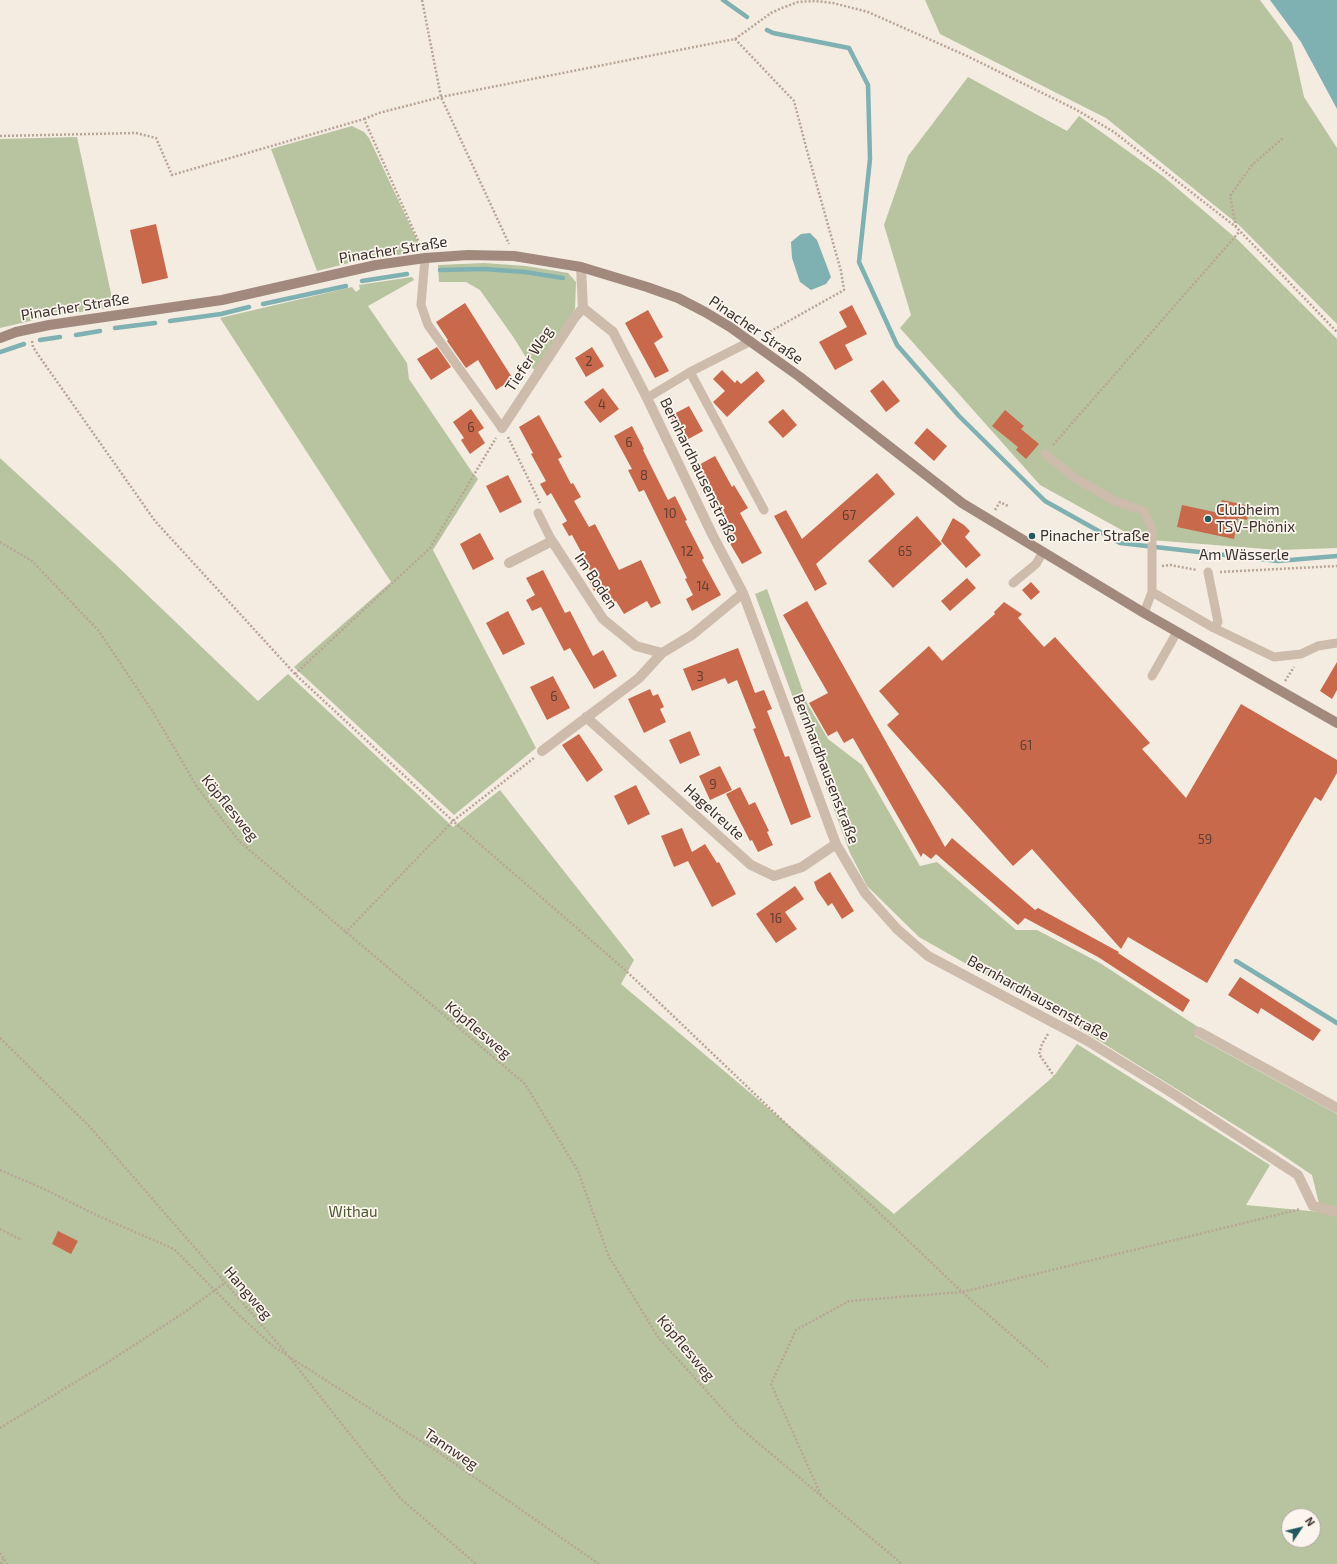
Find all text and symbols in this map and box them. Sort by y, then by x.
street label: Pinacher Straße [338,233,448,267]
street label: Pinacher Straße [20,290,130,324]
street label: Pinacher Straße [706,292,806,368]
street label: Tiefer Weg [501,323,557,395]
house number: 2 [585,354,593,370]
street label: Bernhardhausenstraße [656,395,742,545]
house number: 4 [598,397,606,413]
house number: 6 [467,420,475,436]
house number: 6 [625,435,633,451]
house number: 8 [640,468,648,484]
place label: Clubheim TSV-Phönix [1216,501,1295,536]
house number: 10 [663,506,677,522]
house number: 67 [842,508,856,524]
marker: Clubheim TSV-Phönix [1203,514,1213,524]
place label: Pinacher Straße [1040,527,1149,545]
marker: Pinacher Straße [1027,531,1037,541]
house number: 12 [681,544,693,560]
house number: 65 [898,544,912,560]
street label: Am Wässerle [1199,546,1289,564]
street label: Im Boden [571,550,621,612]
house number: 14 [696,579,710,595]
house number: 3 [696,669,704,685]
house number: 6 [550,689,558,705]
street label: Bernhardhausenstraße [789,691,863,847]
house number: 61 [1020,738,1032,754]
street label: Köpflesweg [198,771,262,845]
house number: 9 [709,777,717,793]
street label: Hagelreute [680,780,748,844]
house number: 59 [1198,832,1212,848]
house number: 16 [770,911,782,927]
street label: Bernhardhausenstraße [964,952,1112,1044]
street label: Köpflesweg [441,997,515,1063]
park label: Withau [328,1203,378,1221]
street label: Hangweg [220,1263,276,1323]
street label: Köpflesweg [653,1311,719,1385]
street label: Tannweg [420,1424,482,1474]
north arrow [1281,1508,1321,1548]
text: N [1303,1514,1318,1528]

